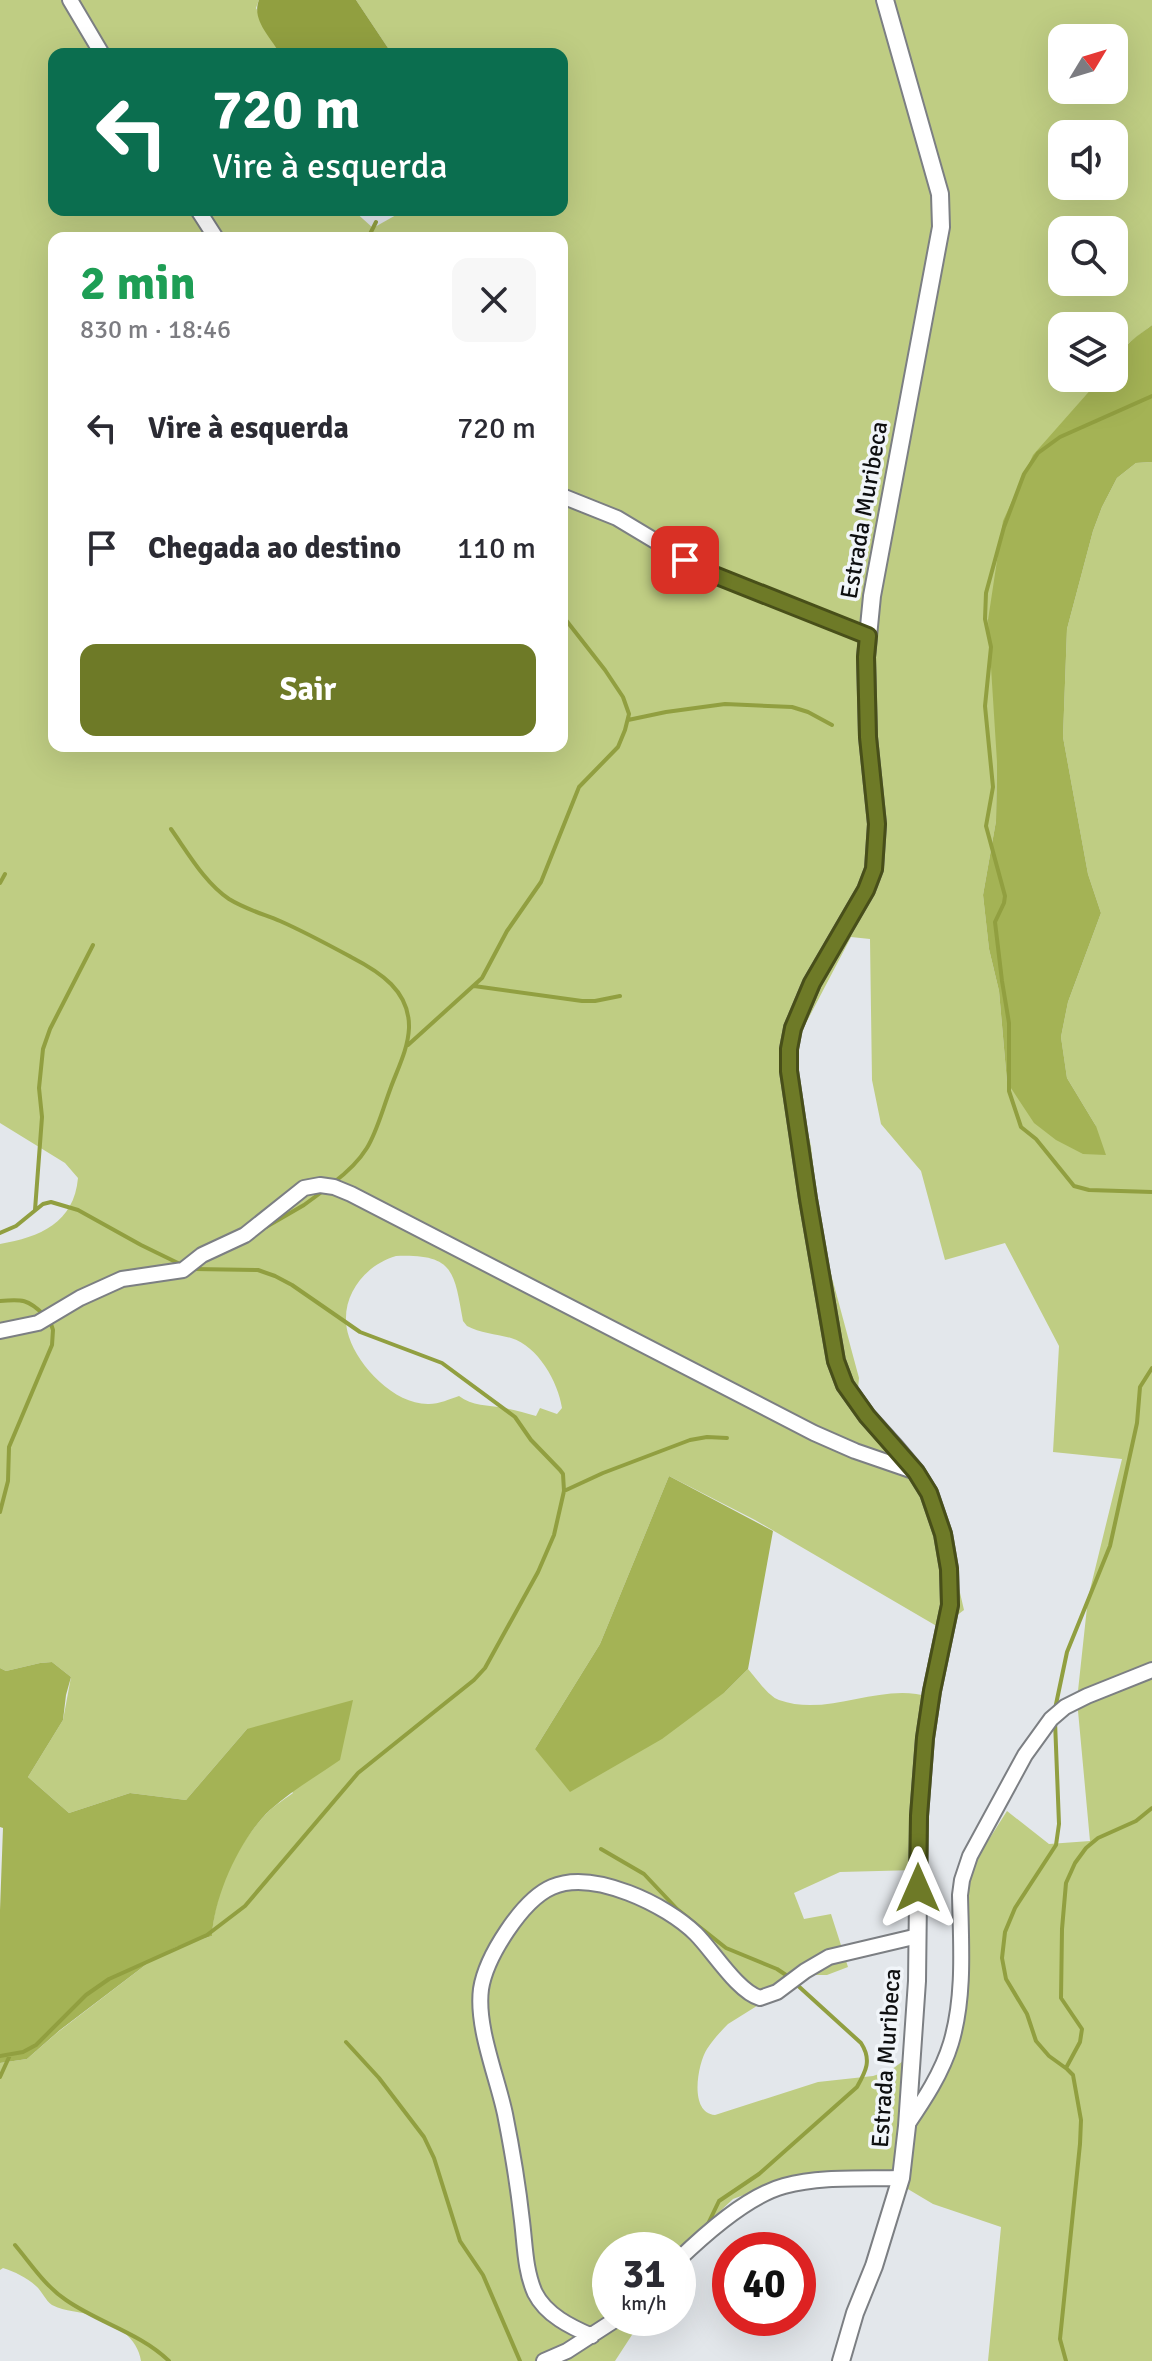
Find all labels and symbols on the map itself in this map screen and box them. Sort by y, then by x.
north arrow [1048,24,1128,104]
street label: Estrada Muribeca [834,419,894,601]
pin [651,526,719,594]
position arrow [876,1846,960,1930]
street label: Estrada Muribeca [865,1967,907,2149]
speed limit sign: 40 [712,2232,816,2336]

